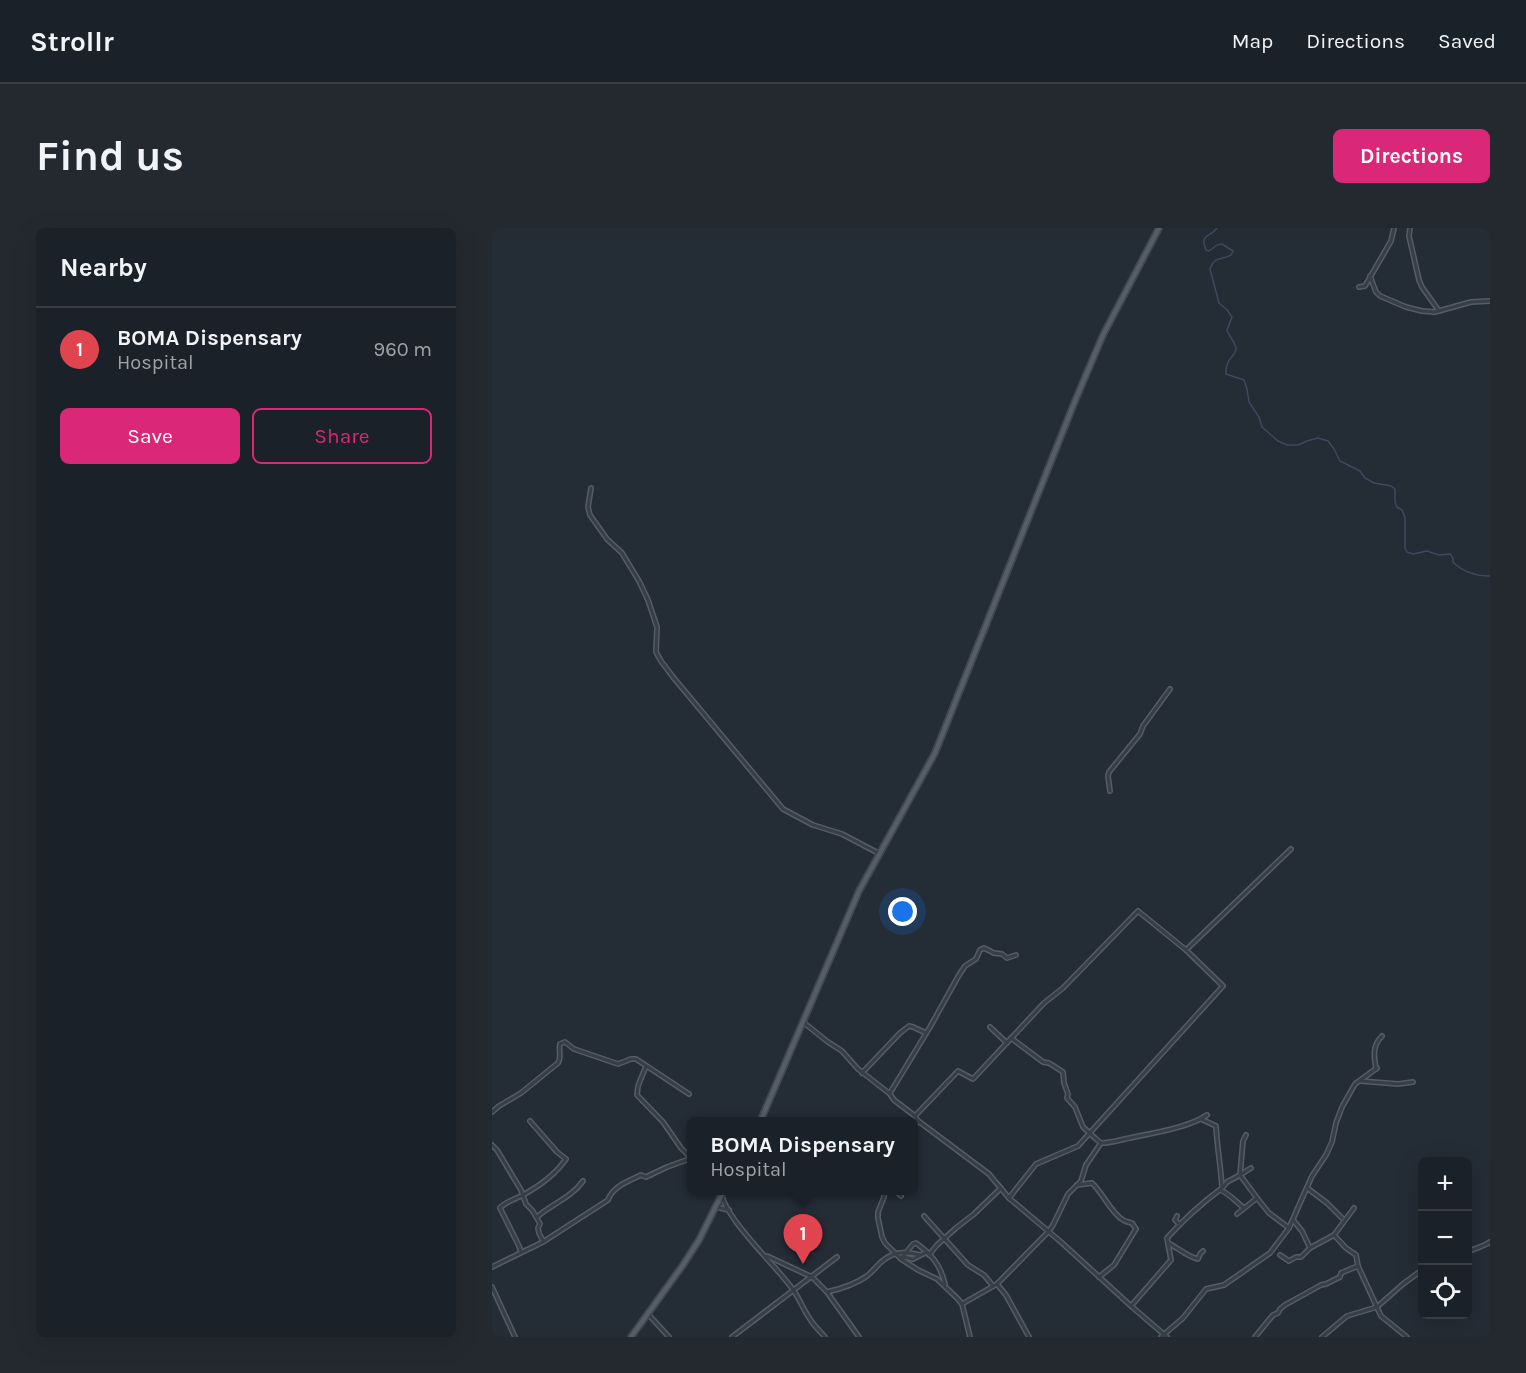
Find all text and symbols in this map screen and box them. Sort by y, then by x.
text: Strollr [30,25,114,58]
text: Map [1232,29,1273,53]
text: Directions [1306,29,1405,53]
text: Saved [1438,29,1496,53]
button: Directions [1333,129,1490,183]
text: Find us [36,131,184,181]
text: Nearby [60,252,147,283]
text: BOMA Dispensary [117,325,302,351]
text: 1 [76,338,83,361]
text: 960 m [374,338,432,361]
text: Hospital [117,351,194,374]
button: Save [60,408,240,464]
button: Share [252,408,432,464]
your location [888,897,917,926]
popup [687,1117,918,1195]
text: BOMA Dispensary [710,1132,895,1158]
map controls [1418,1157,1472,1319]
button: + [1418,1157,1472,1211]
text: Hospital [710,1158,787,1181]
button: − [1418,1211,1472,1265]
pin: 1 [784,1214,822,1264]
button: locate [1418,1265,1472,1319]

